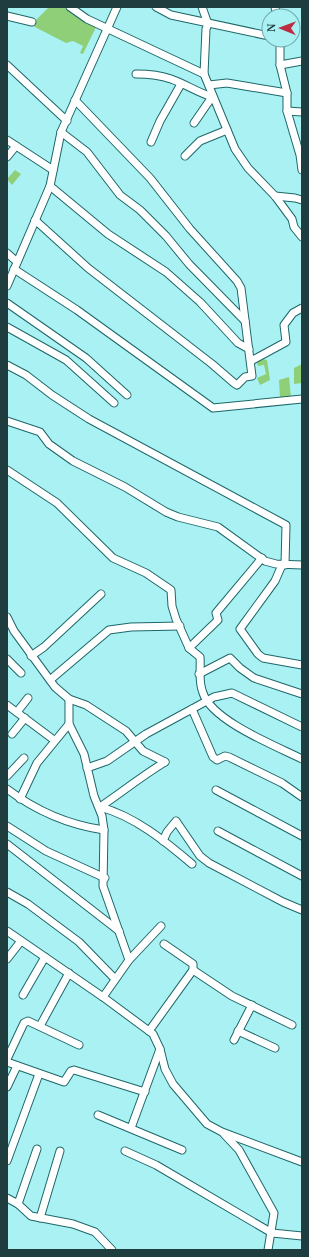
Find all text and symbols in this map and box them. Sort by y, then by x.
north arrow [261,8,301,48]
text: N [264,23,278,32]

